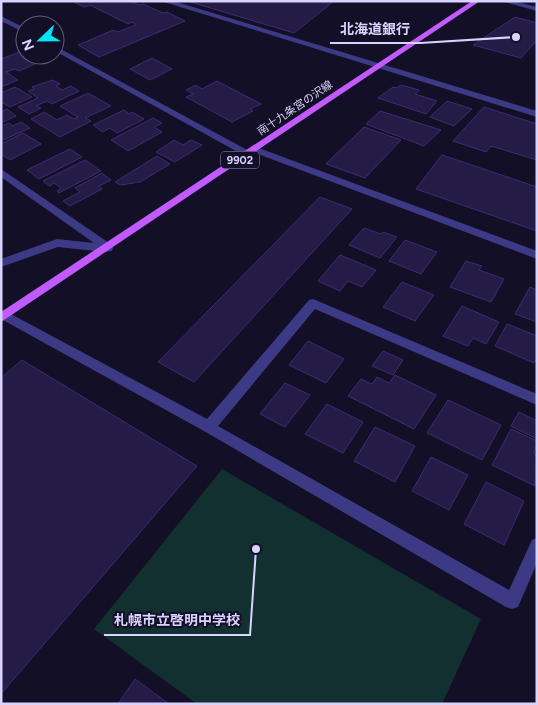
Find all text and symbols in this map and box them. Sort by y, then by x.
callout: 北海道銀行 [330,14,420,43]
north arrow [15,15,65,65]
text: 北海道銀行 [340,21,410,38]
text: N [19,36,38,53]
street label: 南十九条宮の沢線 [255,78,335,138]
road number: 9902 [221,152,259,168]
callout: 札幌市立啓明中学校 [104,606,250,635]
text: 札幌市立啓明中学校 [114,612,240,629]

